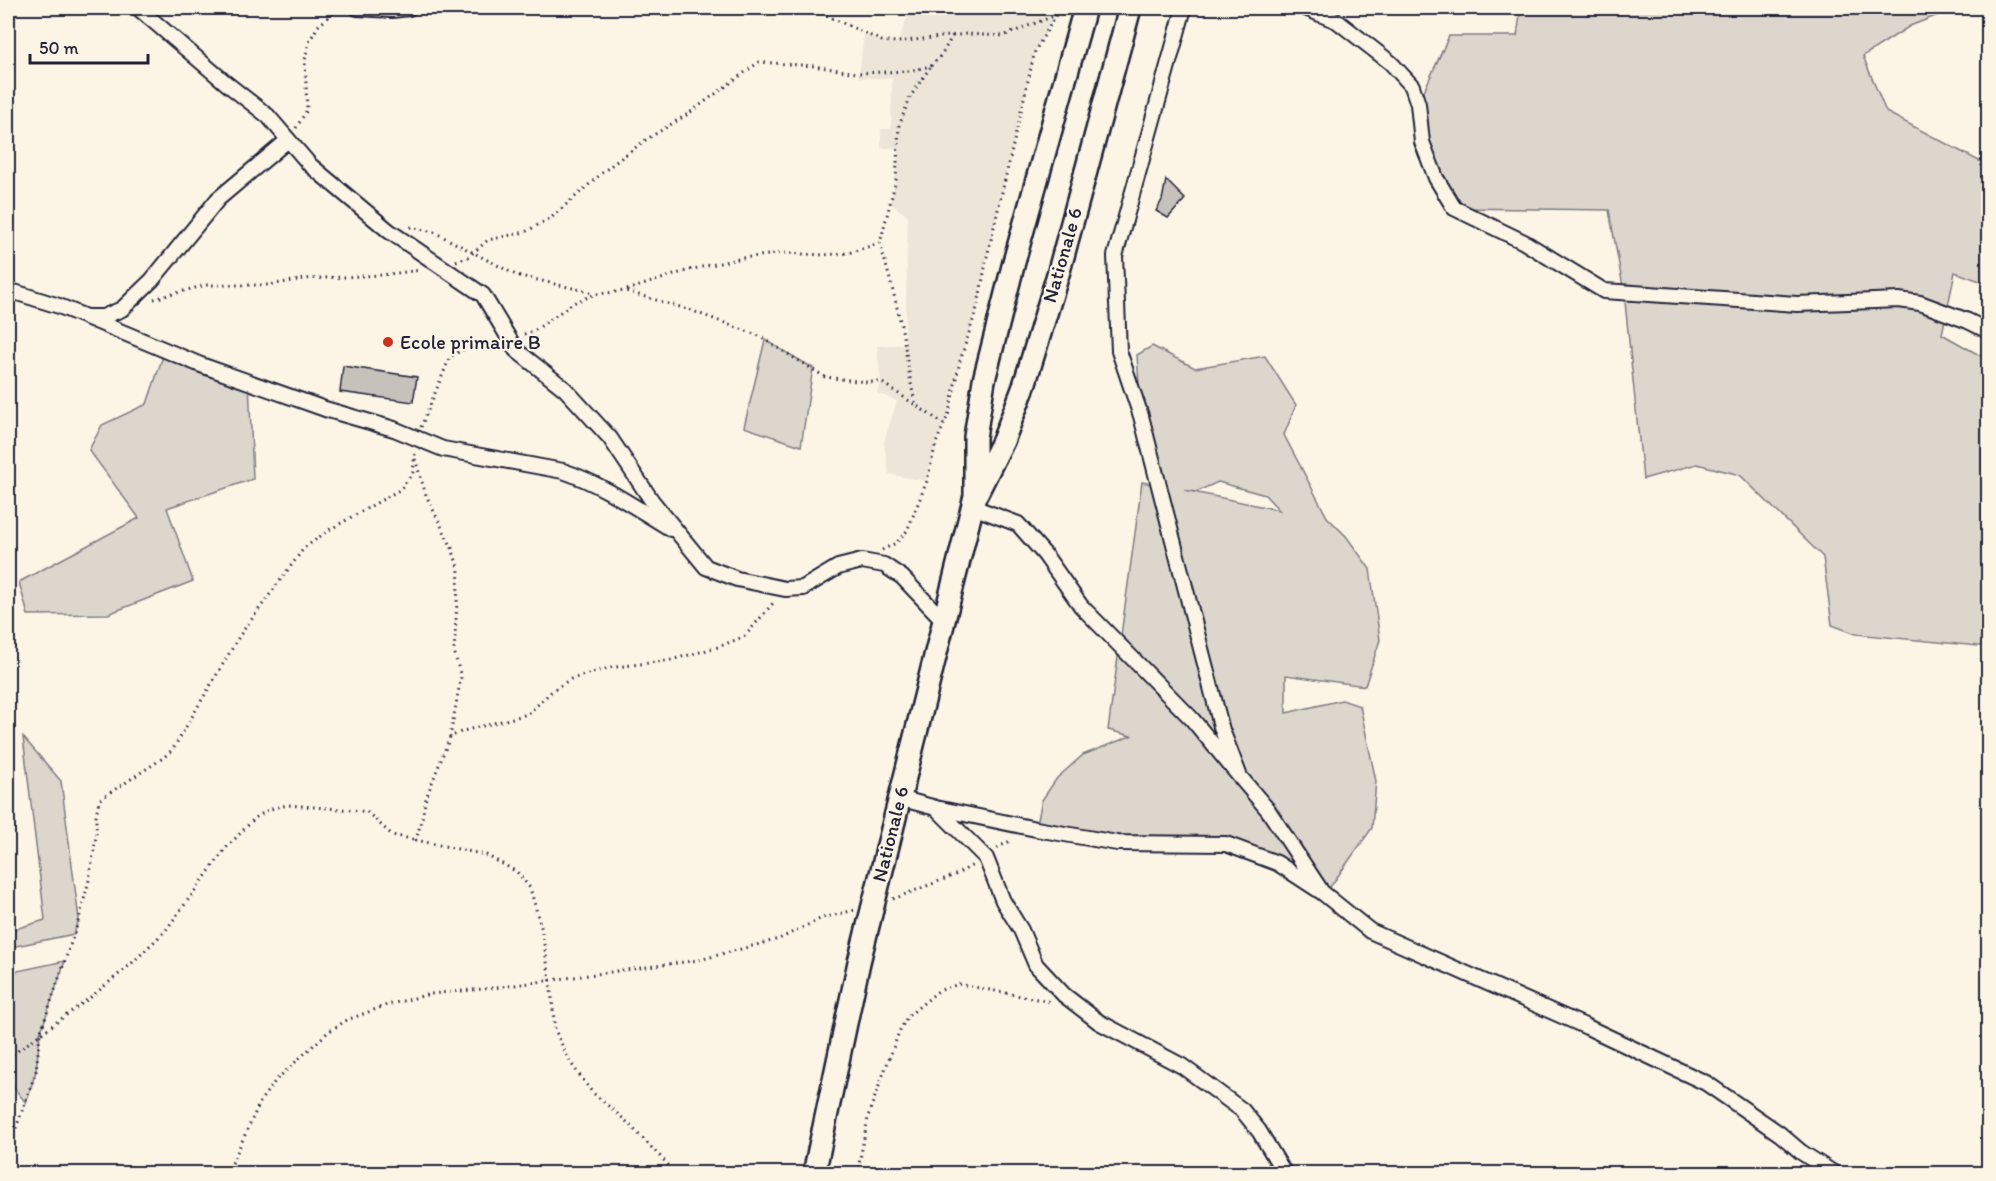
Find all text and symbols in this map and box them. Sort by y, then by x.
scale bar [30,27,148,65]
text: 50 m [39,37,79,59]
street label: Nationale 6 [1037,205,1087,305]
place label: Ecole primaire B [400,330,541,354]
marker: Ecole primaire B [381,335,395,349]
street label: Nationale 6 [867,784,913,884]

